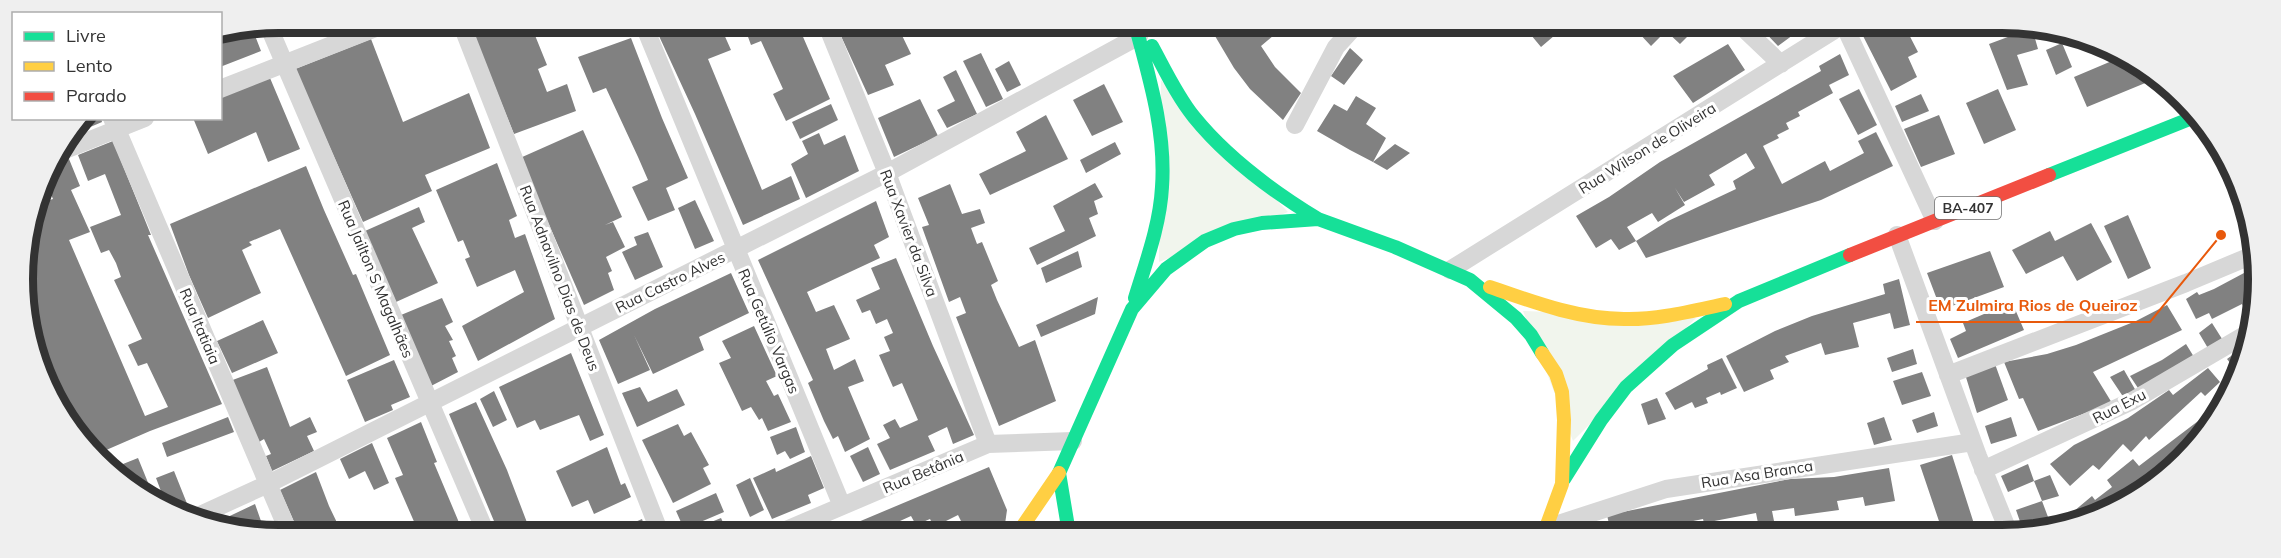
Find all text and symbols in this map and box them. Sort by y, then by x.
legend [12,12,222,120]
text: Livre [66,24,106,47]
text: Lento [66,54,113,77]
text: Parado [66,84,126,107]
street label: Rua Wilson de Oliveira [1575,98,1719,198]
street label: Rua Xavier da Silva [876,167,942,299]
street label: Rua Adnavilno Dias de Deus [516,182,604,374]
street label: Rua Jailton S Magalhães [334,197,418,361]
road number: BA-407 [1935,197,2001,219]
street label: Rua Castro Alves [612,247,728,317]
street label: Rua Getúlio Vargas [734,266,804,396]
street label: Rua Itatiaia [176,285,224,367]
callout: EM Zulmira Rios de Queiroz [1916,288,2150,322]
text: EM Zulmira Rios de Queiroz [1928,295,2138,315]
street label: Rua Exu [2089,384,2149,428]
street label: Rua Betânia [880,446,966,498]
street label: Rua Asa Branca [1700,456,1814,492]

